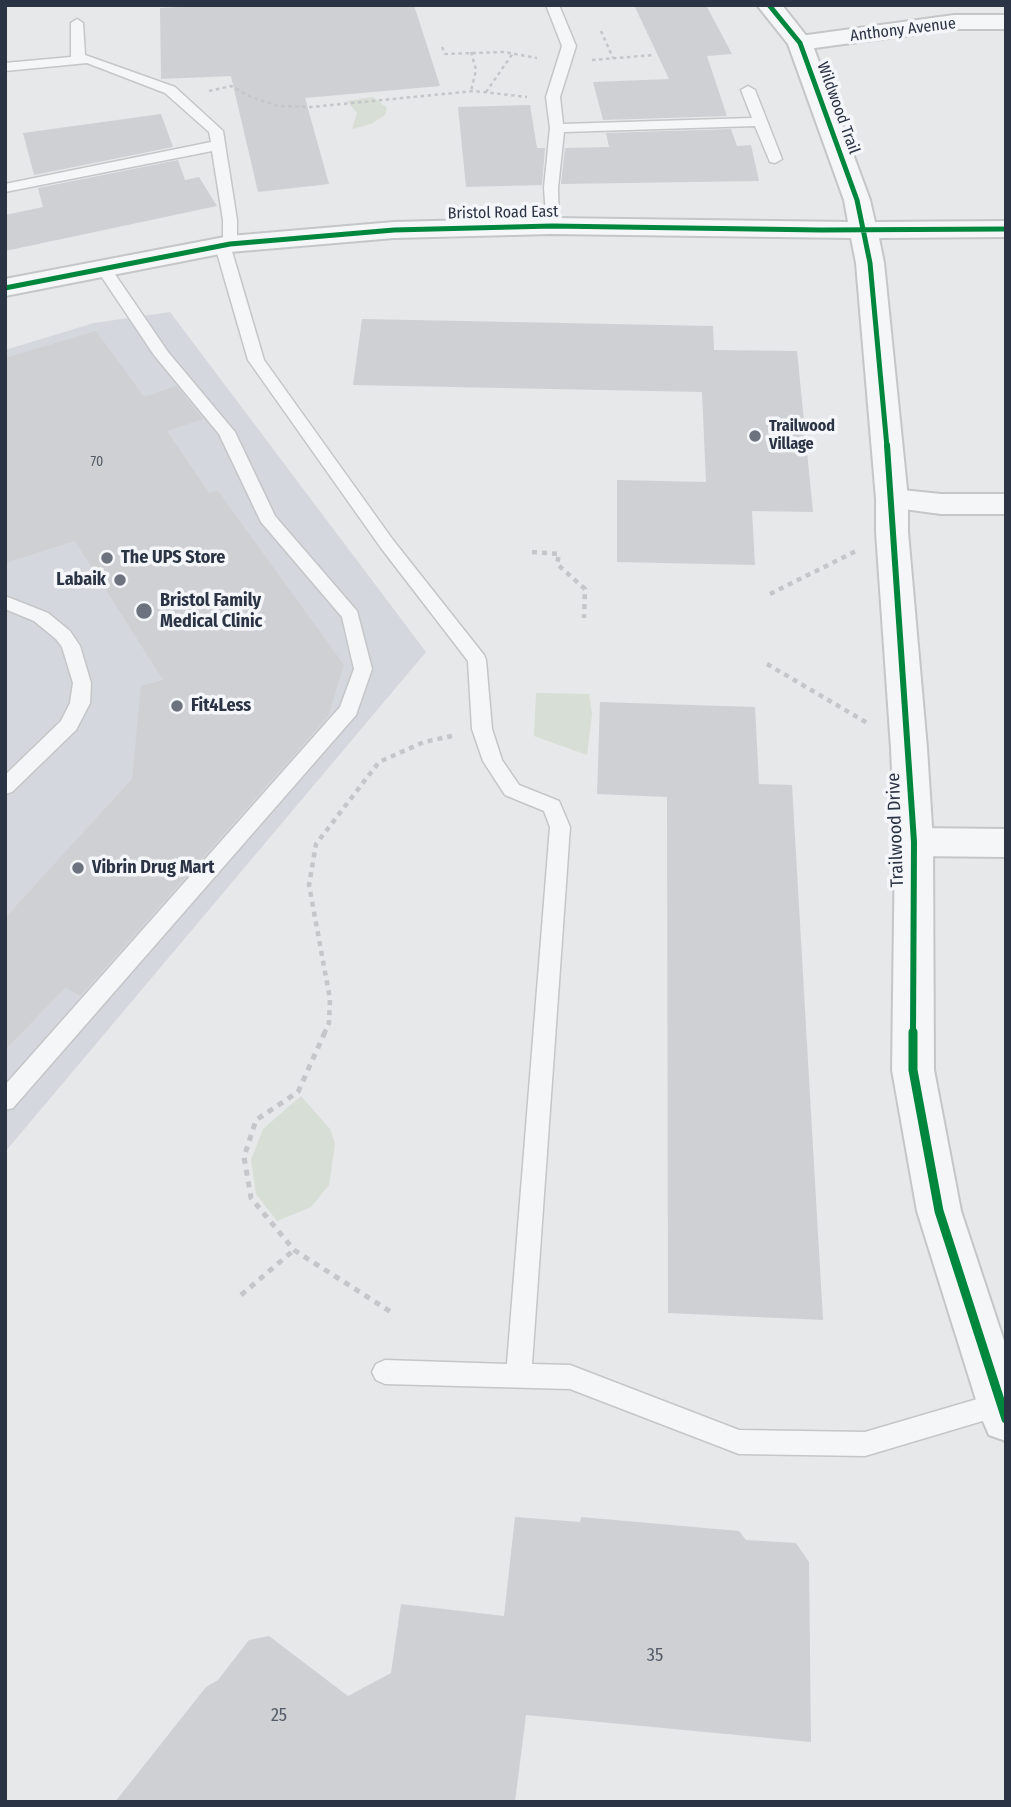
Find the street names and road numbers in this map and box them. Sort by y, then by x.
street label: Anthony Avenue [849,14,957,46]
street label: Wildwood Trail [812,59,864,157]
street label: Bristol Road East [448,202,558,224]
street label: Trailwood Drive [883,772,909,888]

